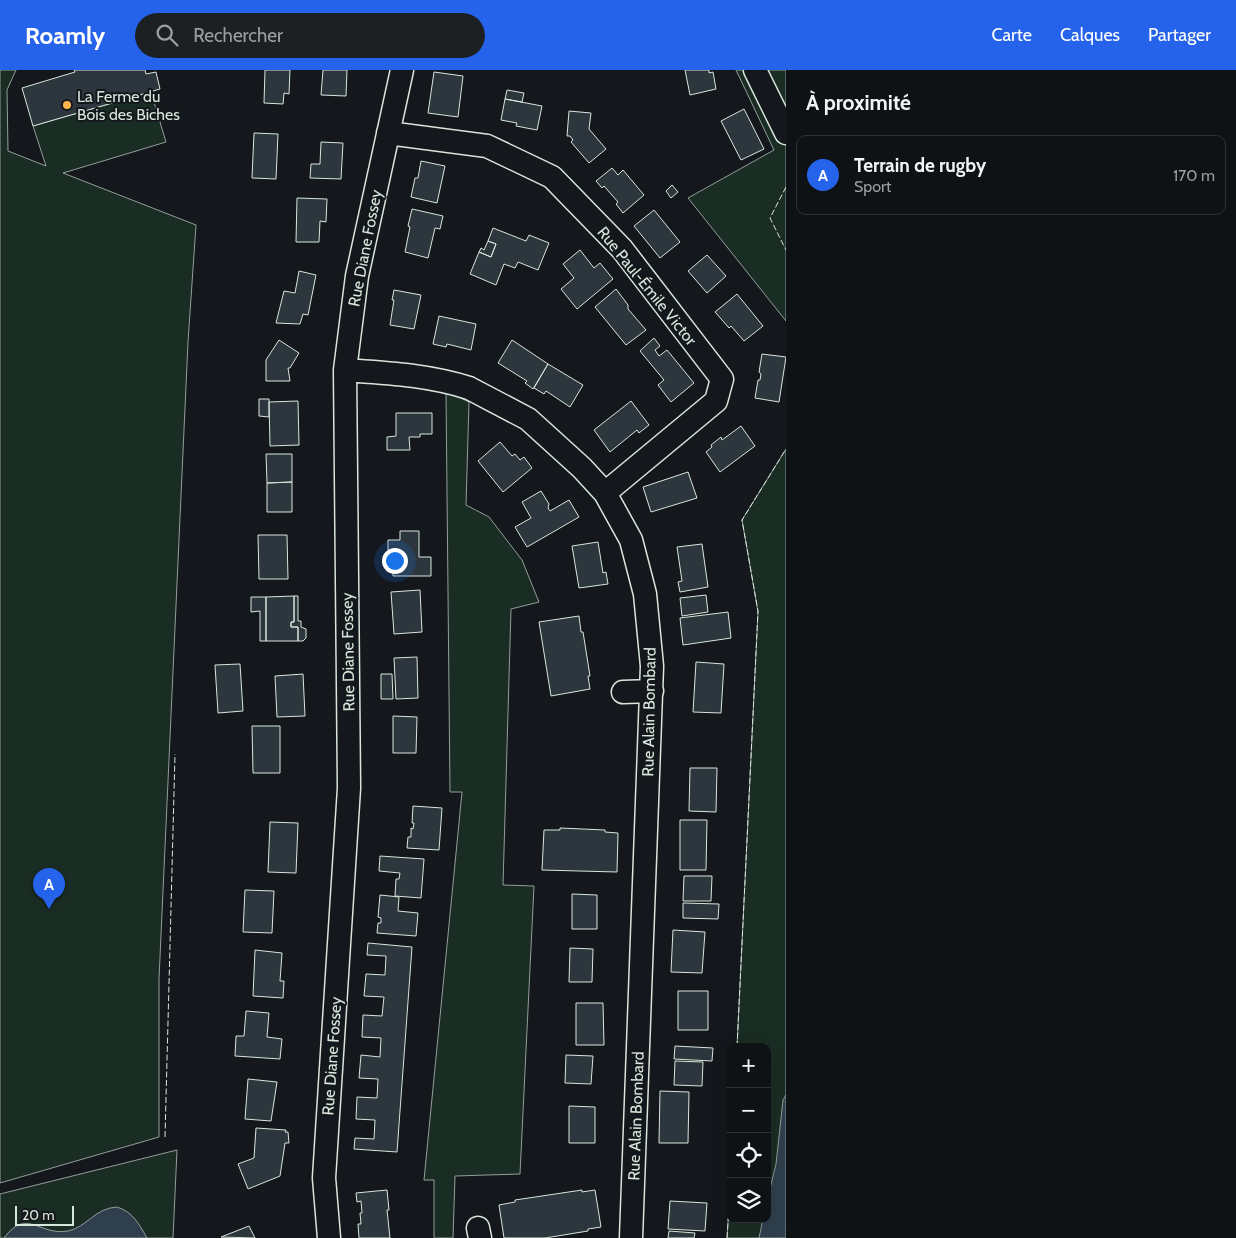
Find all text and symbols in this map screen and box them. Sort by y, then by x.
search box [135,13,485,58]
text: Roamly [25,21,105,50]
icon: search [153,21,181,49]
text: Rechercher [193,24,283,47]
text: Carte [991,24,1032,46]
text: Calques [1060,24,1120,46]
text: Partager [1148,24,1211,46]
place label: La Ferme du Bois des Biches [77,87,180,124]
text: À proximité [806,90,911,115]
marker: La Ferme du Bois des Biches [61,99,73,111]
text: Terrain de rugby [854,154,986,177]
text: A [818,166,828,185]
text: 170 m [1173,166,1215,185]
text: Sport [854,177,891,196]
street label: Rue Diane Fossey [344,188,386,308]
street label: Rue Paul-Émile Victor [593,223,701,350]
your location [382,548,408,574]
street label: Rue Diane Fossey [337,592,359,712]
street label: Rue Alain Bombard [638,647,660,777]
pin: A [33,868,65,909]
street label: Rue Diane Fossey [318,996,346,1116]
map controls [726,1043,771,1223]
button: + [726,1043,771,1088]
street label: Rue Alain Bombard [624,1051,648,1181]
button: − [726,1088,771,1133]
button: locate [726,1133,771,1178]
button: layers [726,1178,771,1223]
scale bar [15,1203,74,1226]
text: 20 m [22,1206,55,1224]

